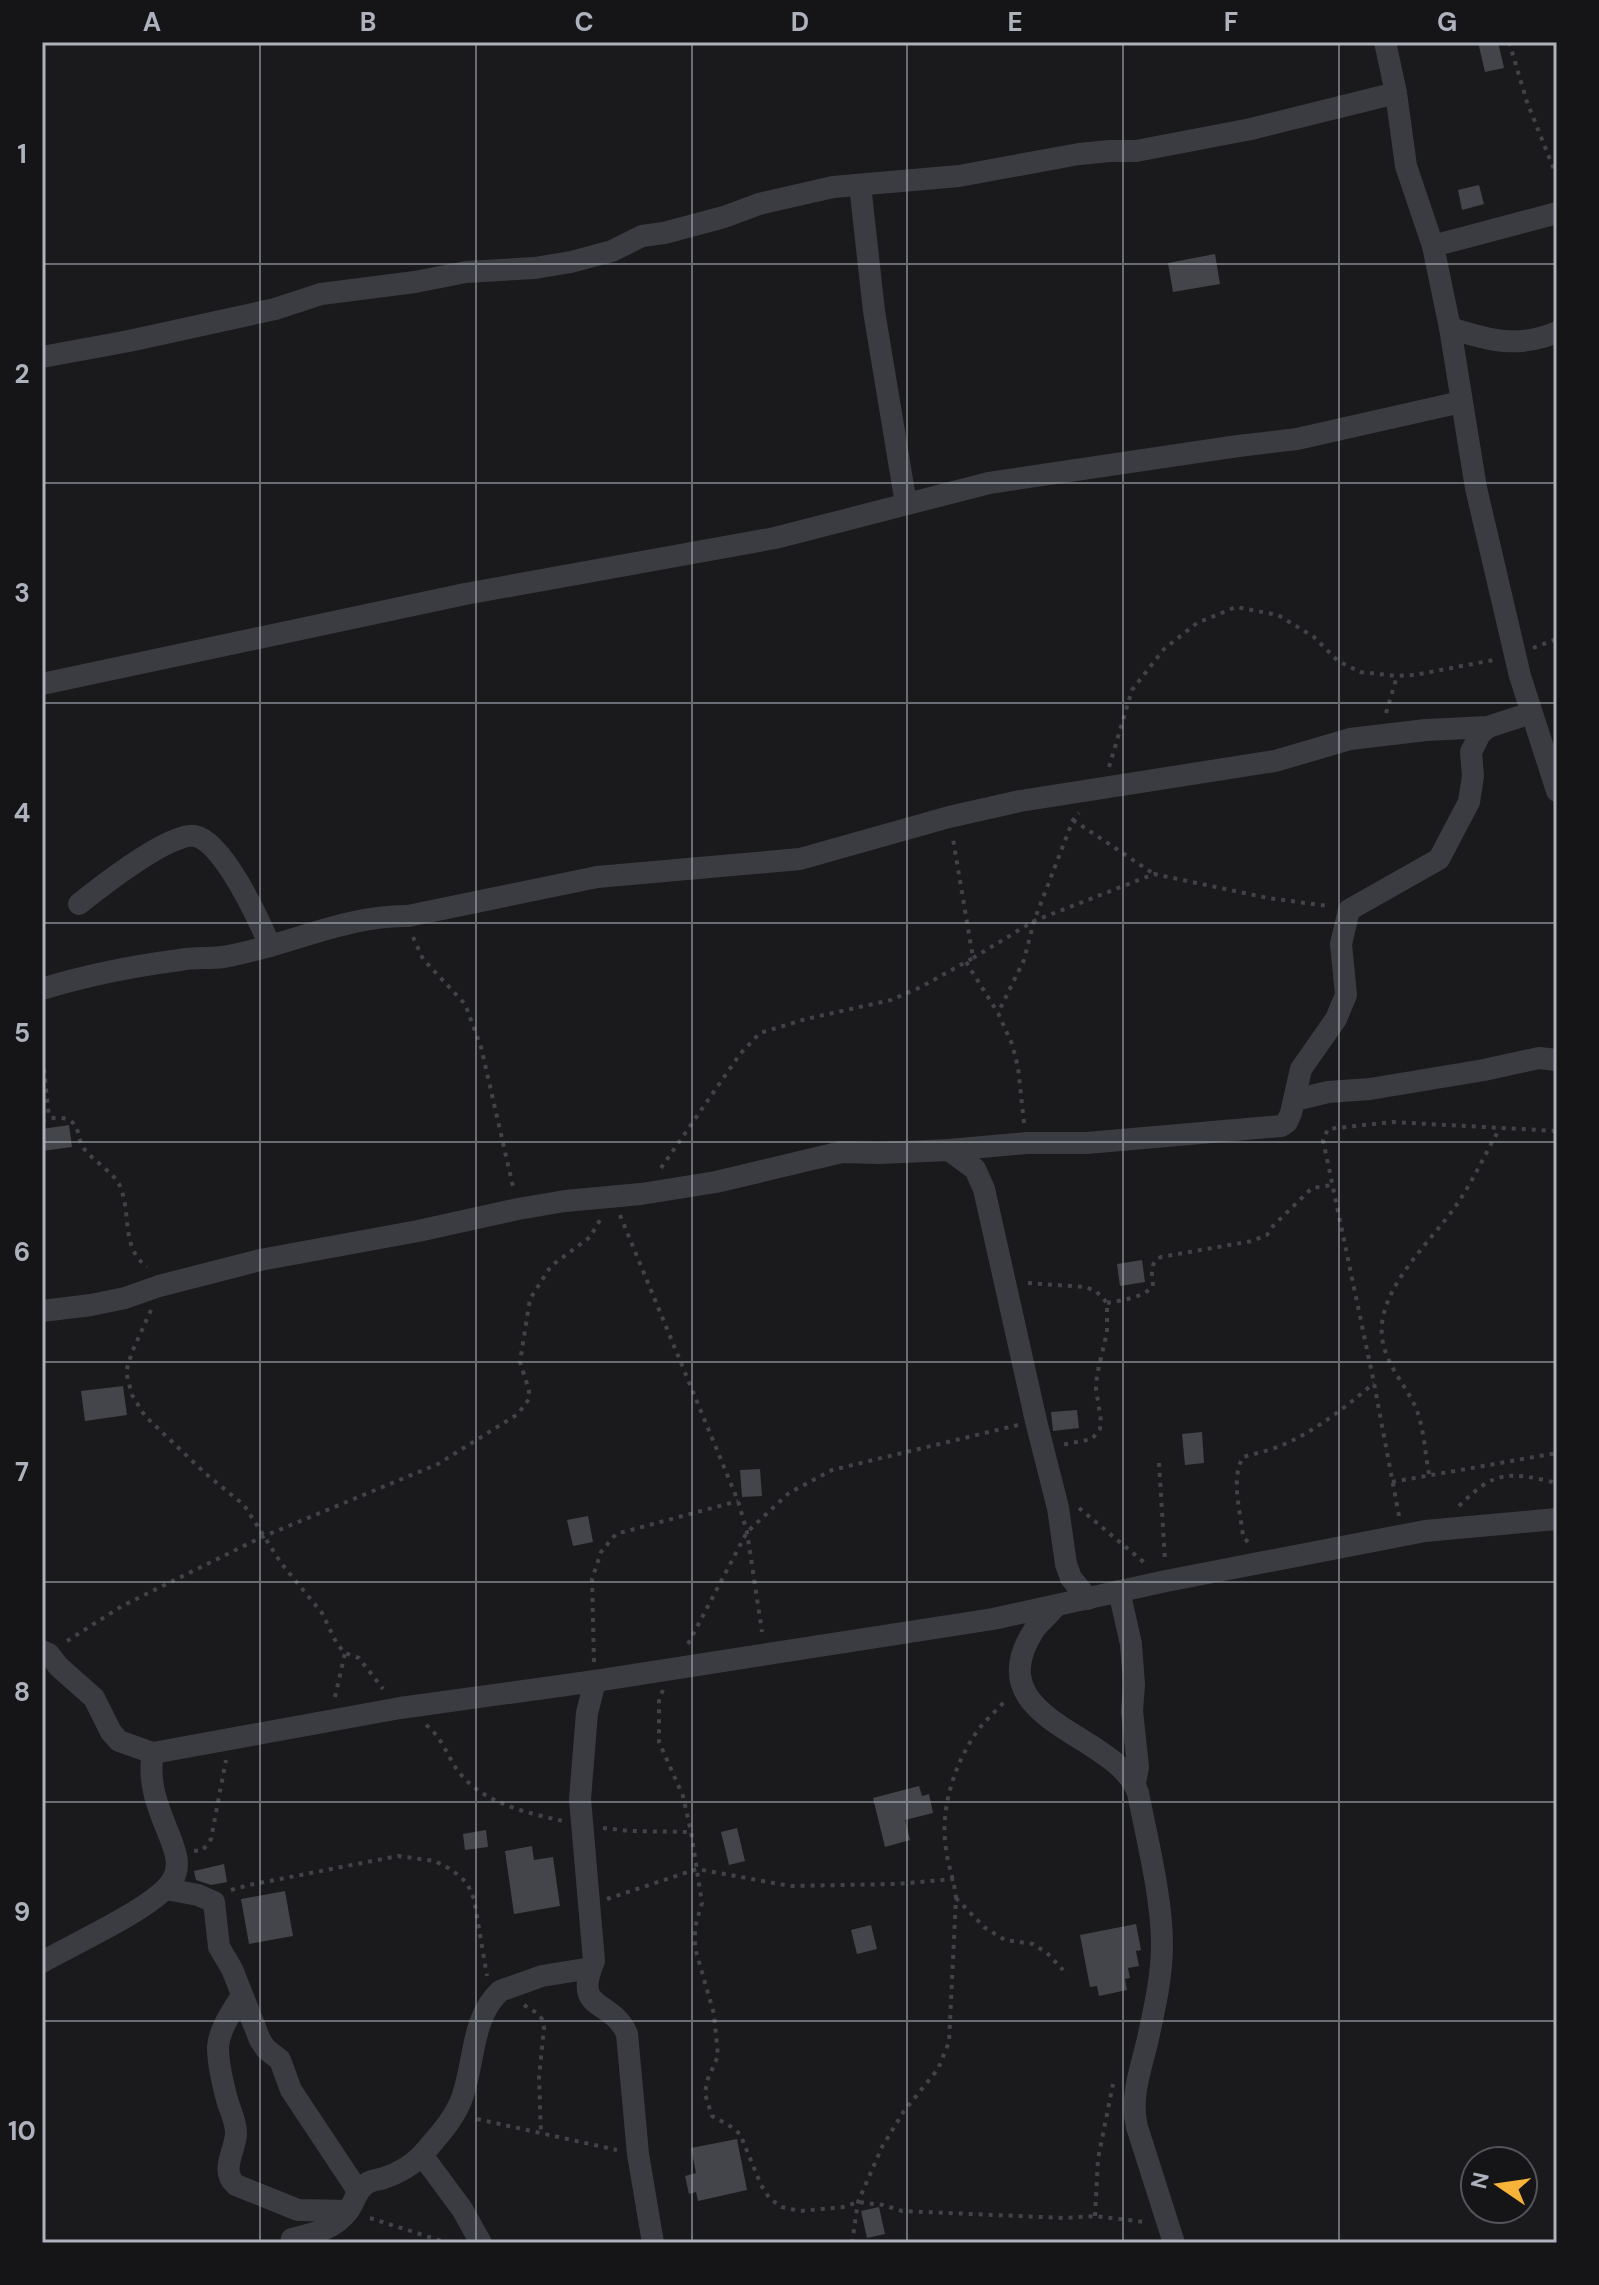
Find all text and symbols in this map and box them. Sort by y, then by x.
text: A [143,5,161,39]
text: B [360,5,376,39]
text: C [574,5,594,39]
text: D [791,5,809,39]
text: E [1007,5,1023,39]
text: F [1224,5,1238,39]
text: G [1437,5,1457,39]
text: 1 [17,137,27,171]
text: 2 [14,357,30,391]
text: 3 [14,576,30,610]
text: 4 [14,796,30,830]
text: 5 [14,1016,30,1050]
text: 6 [14,1235,30,1269]
text: 7 [15,1455,29,1489]
text: 8 [14,1675,30,1709]
text: 9 [14,1895,30,1929]
text: 10 [8,2114,36,2148]
north arrow [1459,2145,1539,2225]
text: N [1464,2170,1496,2192]

